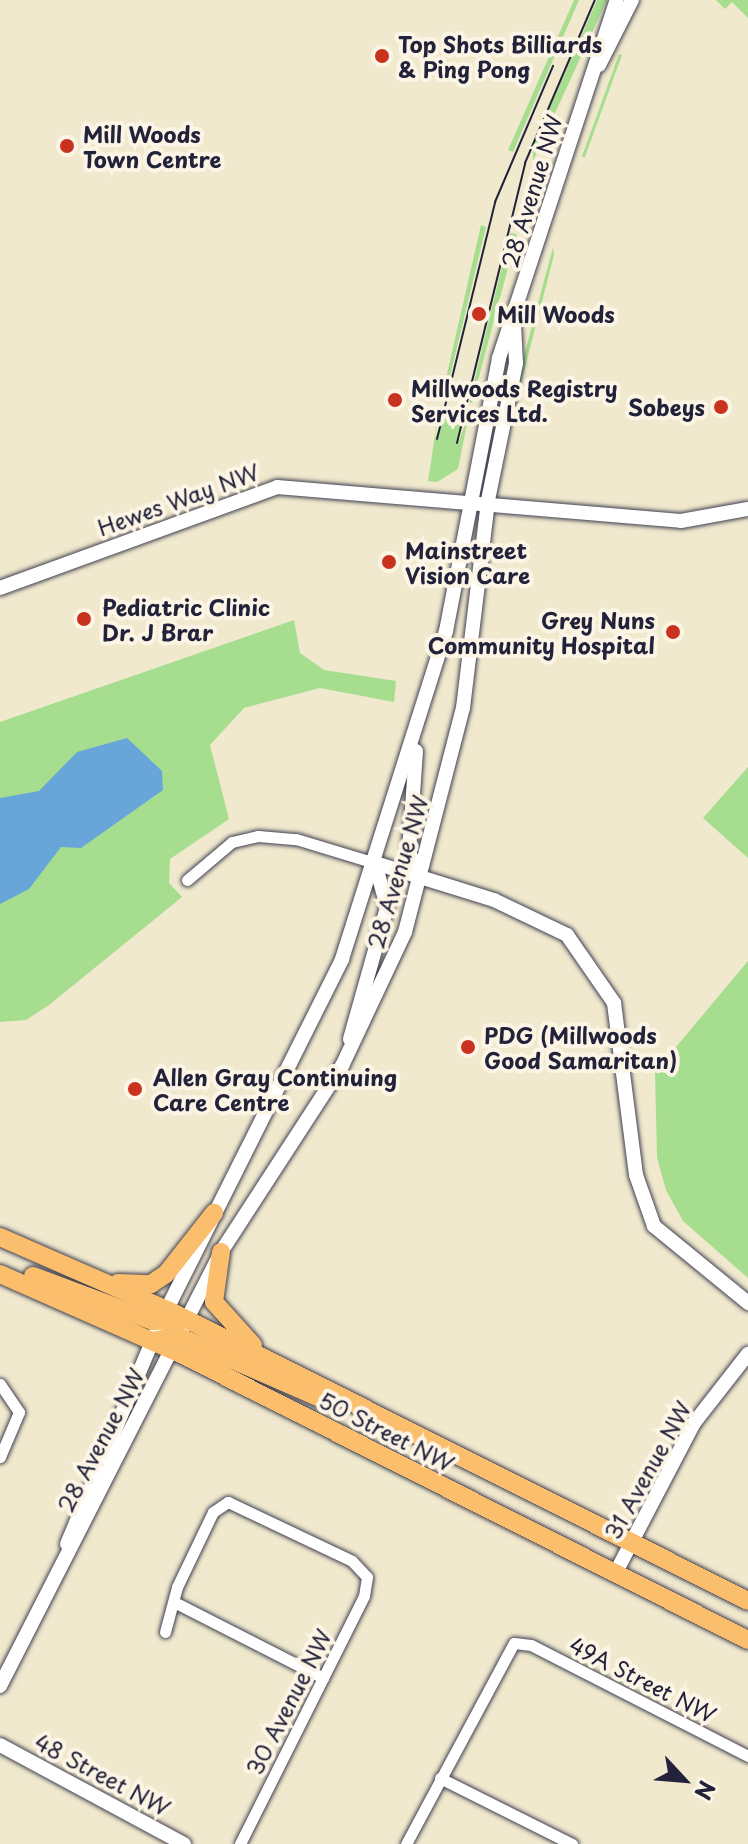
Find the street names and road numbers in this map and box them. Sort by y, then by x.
street label: 28 Avenue NW [495,111,567,271]
street label: Hewes Way NW [94,458,262,540]
street label: 28 Avenue NW [361,792,433,952]
street label: 28 Avenue NW [51,1364,149,1516]
street label: 50 Street NW [314,1385,460,1477]
street label: 31 Avenue NW [598,1397,696,1543]
street label: 30 Avenue NW [240,1625,336,1779]
street label: 49A Street NW [564,1630,722,1728]
street label: 48 Street NW [31,1728,175,1820]

